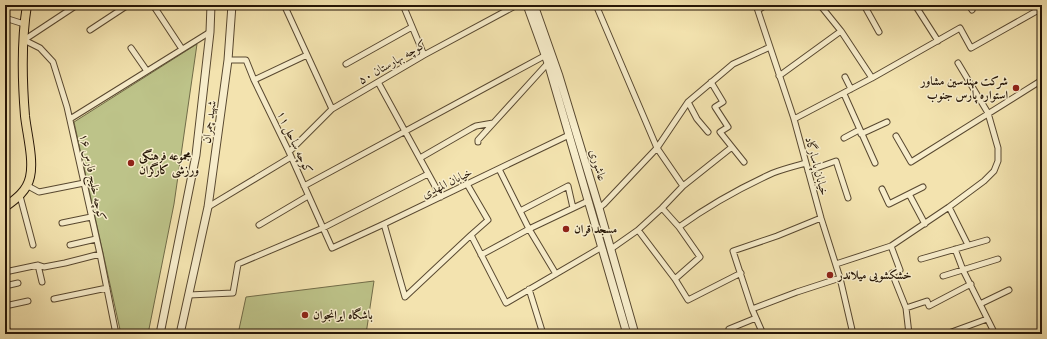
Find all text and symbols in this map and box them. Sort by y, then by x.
street label: کوچه بهارستان ۵۰ [355,37,430,89]
place label: شرکت مهندسین مشاور استواره پارس جنوب [919,74,1008,104]
marker: شرکت مهندسین مشاور استواره پارس جنوب [1011,83,1021,93]
street label: شهید چمران [199,100,220,144]
street label: کوچه ساحل ۱۱ [273,108,316,177]
street label: کوچه خلیج فارس ۱۶ [73,132,109,223]
street label: خیابان پاسارگاد [800,135,833,198]
street label: عاشوری [586,147,610,183]
place label: مجموعه فرهنگی ورزشی کارگران [139,148,199,179]
marker: مجموعه فرهنگی ورزشی کارگران [126,158,136,168]
street label: خیابان المهدی [419,165,475,201]
place label: مسجد قران [574,222,618,237]
marker: مسجد قران [561,224,571,234]
place label: خشکشویی میلاندر [836,268,912,283]
marker: خشکشویی میلاندر [825,270,835,280]
place label: باشگاه ایرانجوان [313,307,373,323]
marker: باشگاه ایرانجوان [300,310,310,320]

